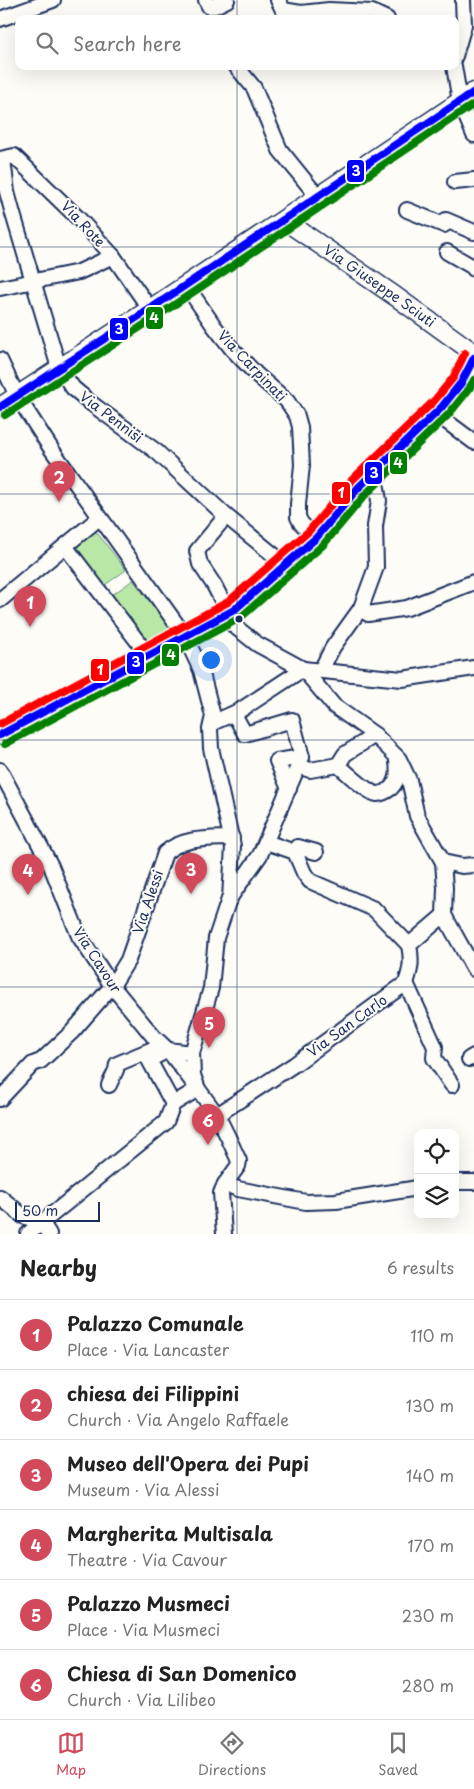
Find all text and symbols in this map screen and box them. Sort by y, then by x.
search box [15,15,459,70]
icon: search [33,29,61,57]
text: Search here [73,29,182,57]
line badge: 3 [346,159,365,183]
text: 3 [351,160,361,181]
street label: Via Rote [56,196,110,251]
street label: Via Giuseppe Sciuti [319,239,440,332]
line badge: 4 [145,306,164,330]
text: 4 [149,307,159,328]
line badge: 3 [109,317,129,341]
text: 3 [114,318,124,339]
street label: Via Carpinati [213,325,292,406]
street label: Via Pennisi [75,386,147,447]
line badge: 4 [389,451,408,475]
text: 4 [393,452,403,473]
pin: 2 [43,461,75,502]
line badge: 3 [364,461,383,485]
text: 3 [369,462,379,483]
line badge: 1 [331,481,351,505]
text: 1 [338,482,345,503]
pin: 1 [14,586,46,627]
unlabelled marker [234,614,244,624]
line badge: 4 [161,643,180,667]
text: 4 [166,644,176,665]
your location [198,647,224,673]
line badge: 3 [126,651,145,675]
text: 3 [131,651,141,672]
line badge: 1 [90,658,110,682]
text: 1 [97,659,104,680]
pin: 3 [175,853,207,894]
pin: 4 [12,854,44,895]
street label: Via Alessi [127,867,168,937]
street label: Via Cavour [68,922,127,997]
street label: Via San Carlo [302,989,391,1062]
pin: 5 [193,1007,225,1048]
pin: 6 [192,1104,224,1145]
map controls [414,1129,459,1219]
button: locate [414,1129,459,1174]
button: layers [414,1174,459,1219]
scale bar [15,1199,100,1222]
text: 50 m [22,1200,58,1221]
text: Nearby [20,1251,97,1283]
text: 6 results [387,1255,454,1279]
text: Palazzo Comunale [67,1309,244,1337]
text: 1 [32,1323,40,1347]
text: 110 m [411,1323,454,1347]
text: Place · Via Lancaster [67,1337,229,1361]
text: chiesa dei Filippini [67,1379,239,1407]
text: 2 [30,1393,42,1417]
text: 130 m [406,1393,454,1417]
text: Church · Via Angelo Raffaele [67,1407,289,1431]
text: Museo dell'Opera dei Pupi [67,1449,309,1477]
text: 3 [31,1463,41,1487]
text: 140 m [406,1463,454,1487]
text: Museum · Via Alessi [67,1477,219,1501]
text: Margherita Multisala [67,1519,273,1547]
text: 4 [31,1533,41,1557]
text: 170 m [408,1533,454,1557]
text: Theatre · Via Cavour [67,1547,227,1571]
text: Palazzo Musmeci [67,1589,230,1617]
text: 5 [31,1603,41,1627]
text: 230 m [402,1603,454,1627]
text: Place · Via Musmeci [67,1617,220,1641]
text: Chiesa di San Domenico [67,1659,296,1687]
text: 6 [30,1673,42,1697]
text: 280 m [402,1673,454,1697]
text: Church · Via Lilibeo [67,1687,216,1711]
tab: Map [56,1729,86,1780]
tab: Directions [198,1729,266,1780]
tab: Saved [378,1729,418,1780]

